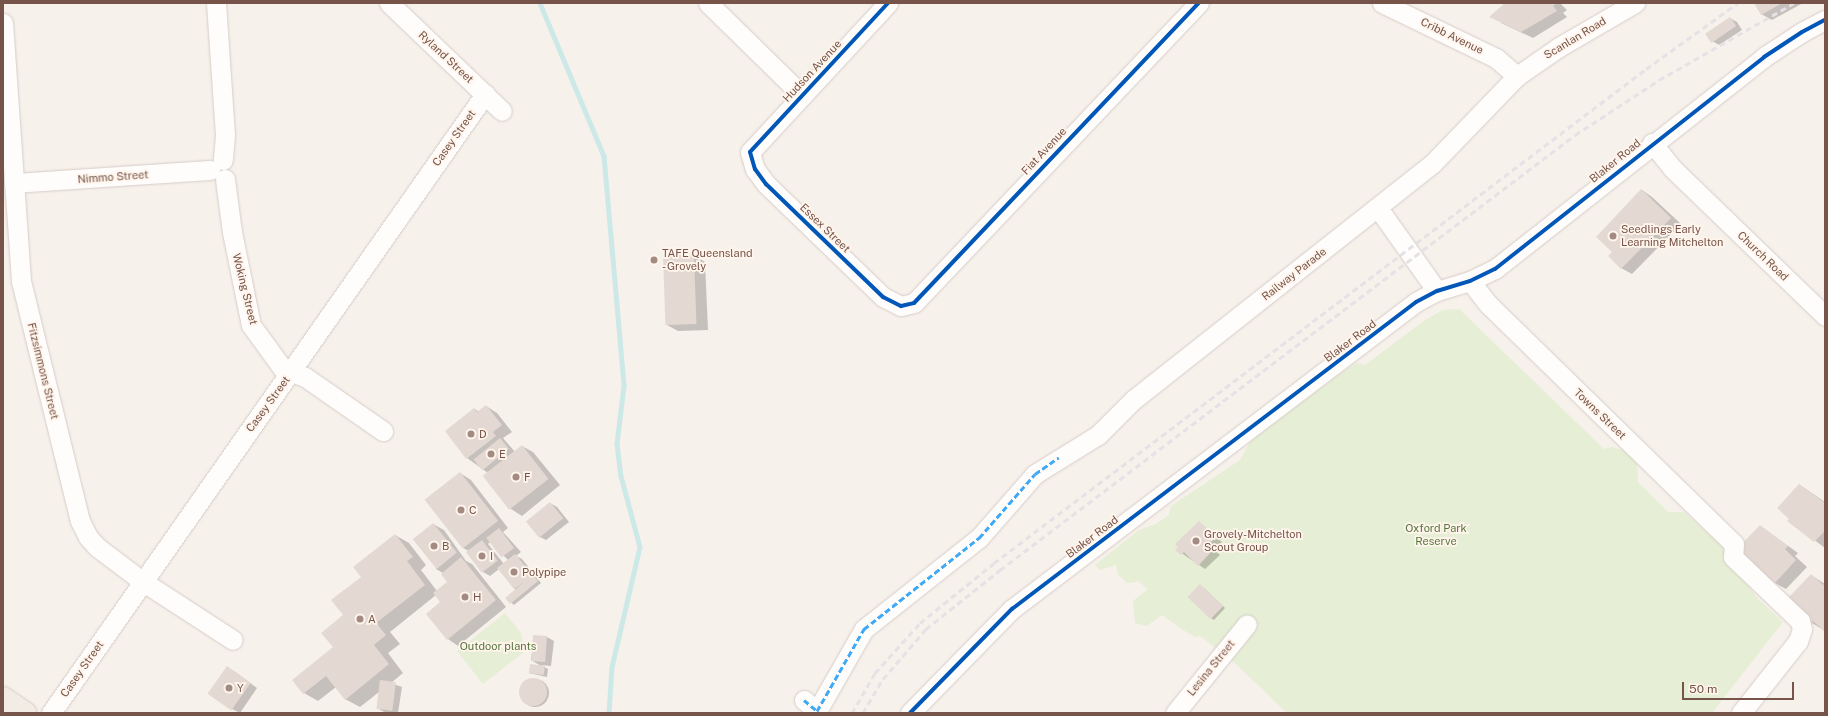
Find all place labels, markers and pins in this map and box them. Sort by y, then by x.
place label: Seedlings Early Learning Mitchelton [1621,223,1723,249]
marker: Seedlings Early Learning Mitchelton [1608,231,1618,241]
place label: TAFE Queensland - Grovely [662,247,753,273]
marker: TAFE Queensland - Grovely [649,255,659,265]
place label: D [479,427,487,441]
marker: D [466,429,476,439]
place label: E [499,447,506,461]
marker: E [486,449,496,459]
place label: F [524,470,531,484]
marker: F [511,472,521,482]
place label: C [469,503,477,517]
marker: C [456,505,466,515]
place label: Grovely-Mitchelton Scout Group [1204,528,1302,554]
marker: Grovely-Mitchelton Scout Group [1191,536,1201,546]
place label: B [442,539,449,553]
marker: B [429,541,439,551]
place label: I [490,549,493,563]
marker: I [477,551,487,561]
place label: Polypipe [522,565,566,579]
marker: Polypipe [509,567,519,577]
place label: H [473,590,481,604]
marker: H [460,592,470,602]
place label: A [368,612,376,626]
marker: A [355,614,365,624]
place label: Y [237,681,244,695]
marker: Y [224,683,234,693]

